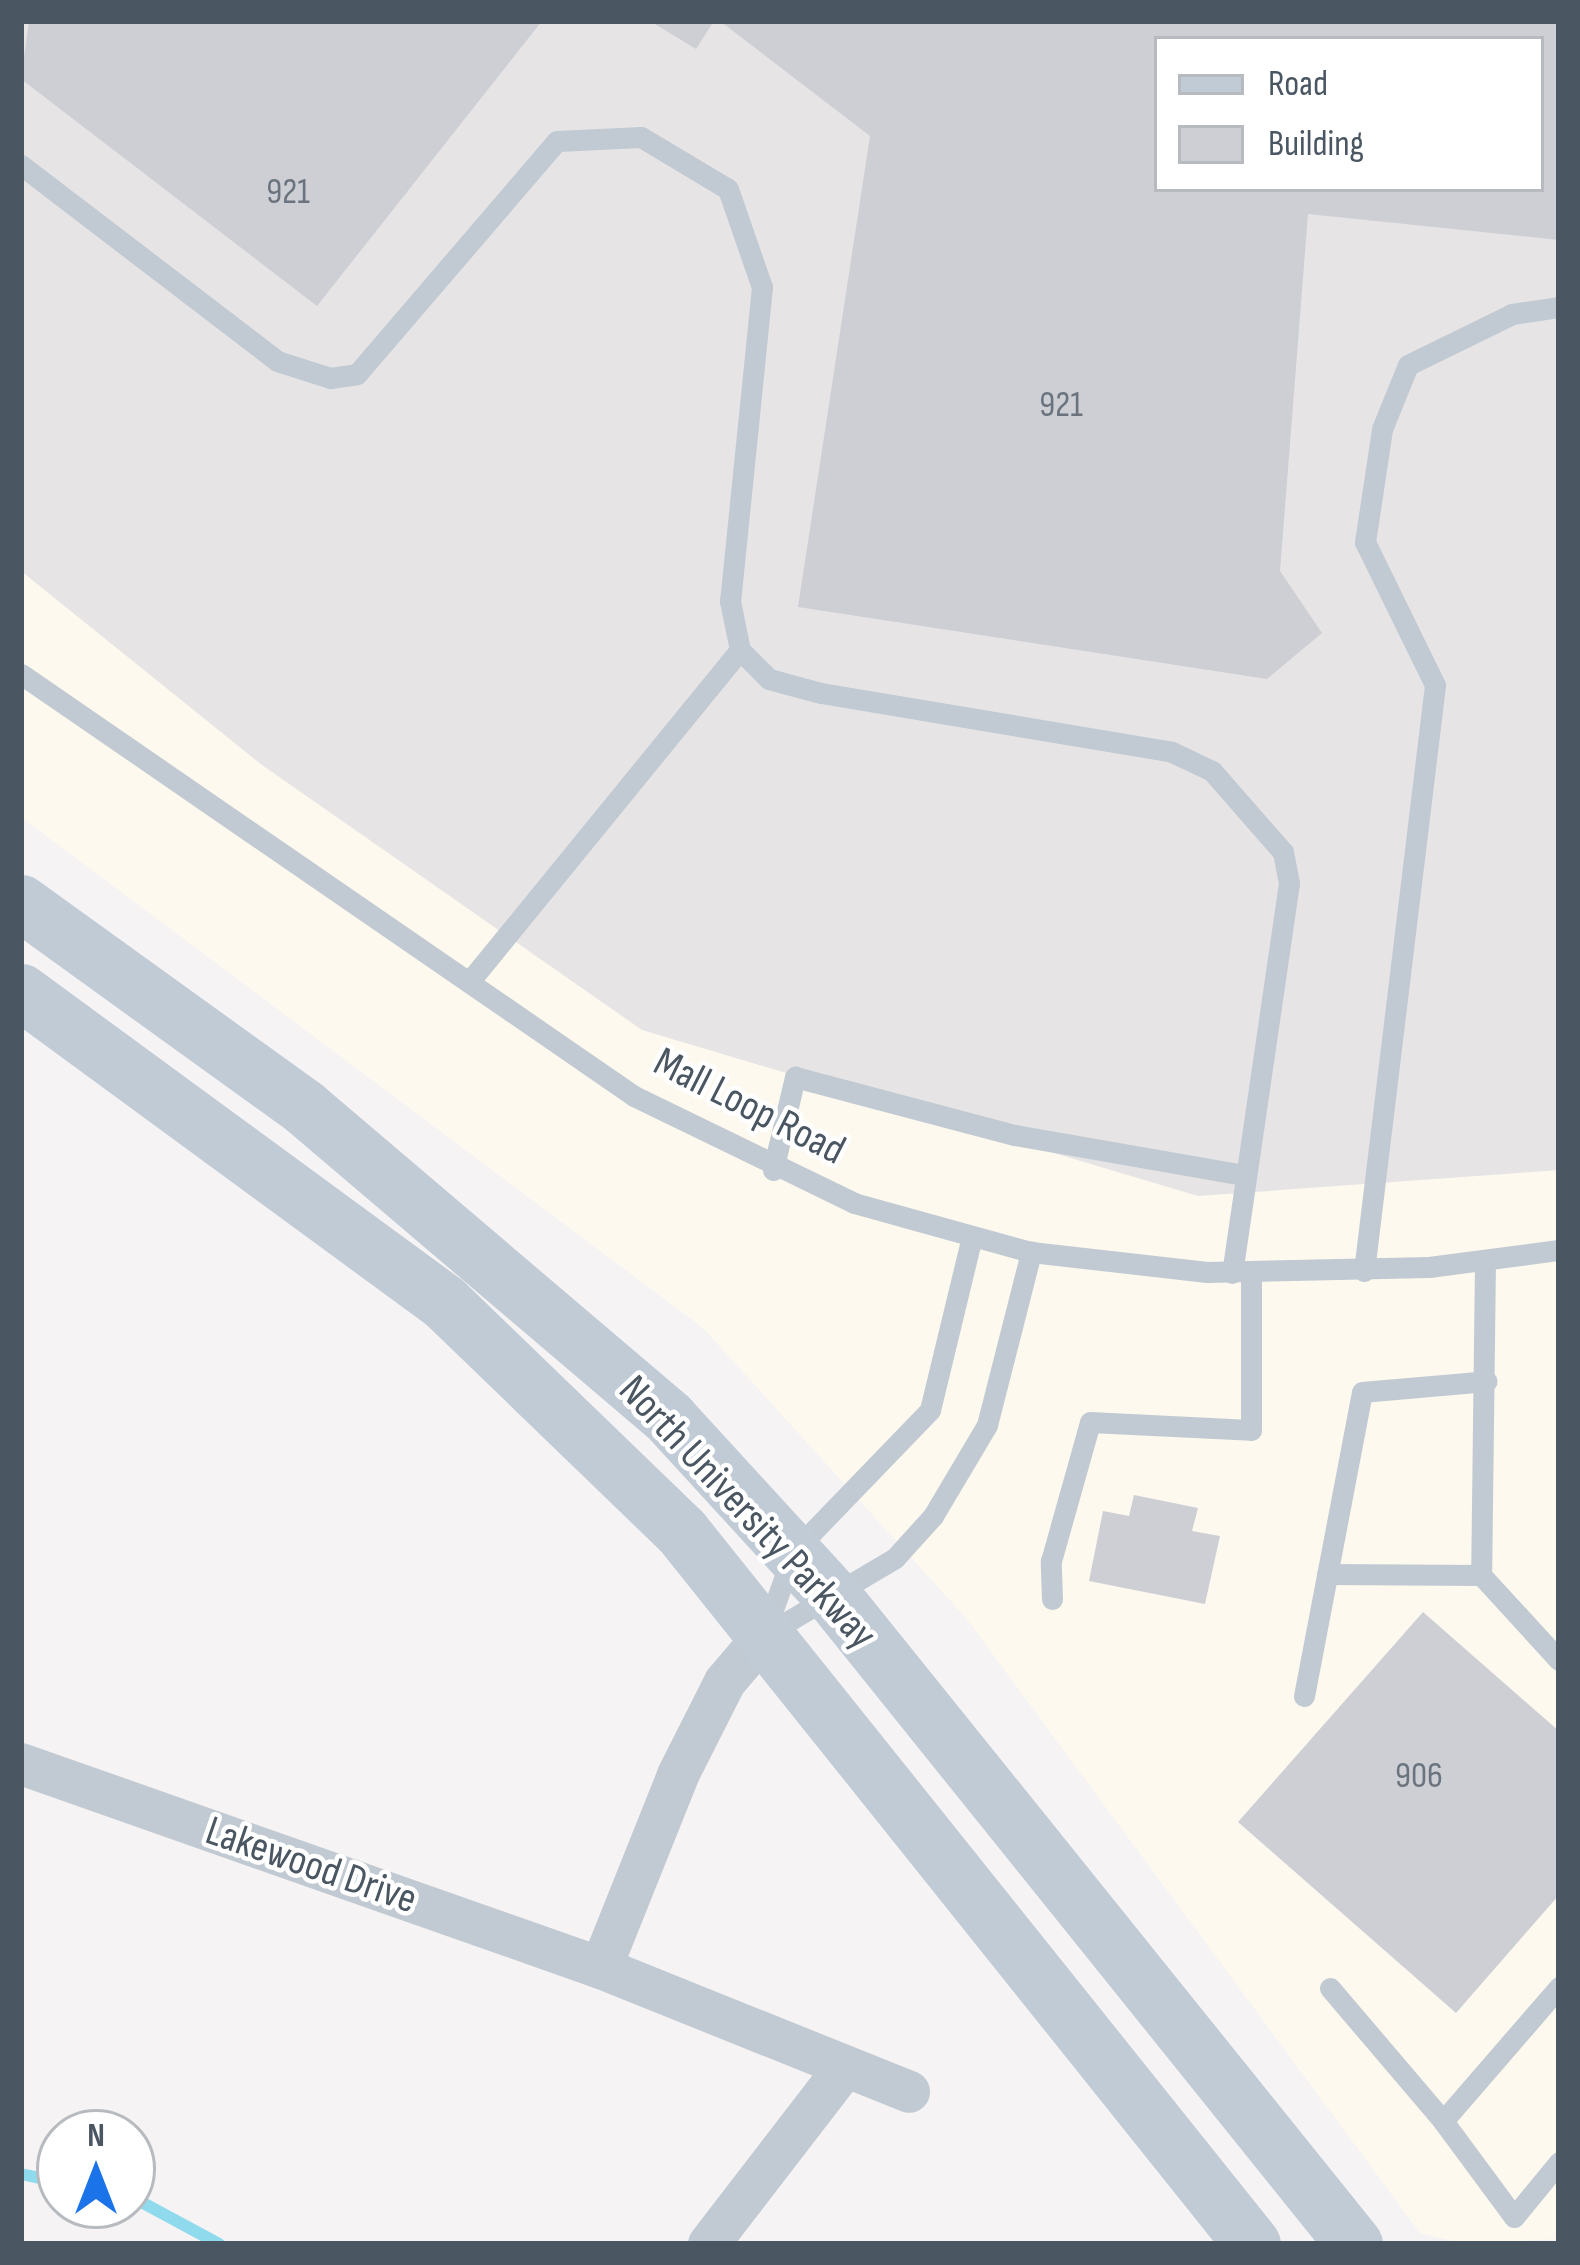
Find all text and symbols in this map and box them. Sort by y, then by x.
legend [1154,36,1544,192]
text: Road [1268,63,1328,106]
text: Building [1268,123,1364,166]
house number: 921 [266,171,310,215]
house number: 921 [1039,384,1083,428]
street label: Mall Loop Road [645,1037,853,1177]
street label: North University Parkway [608,1366,886,1660]
house number: 906 [1395,1755,1443,1799]
street label: Lakewood Drive [199,1806,423,1926]
north arrow [36,2109,156,2229]
text: N [87,2116,105,2156]

